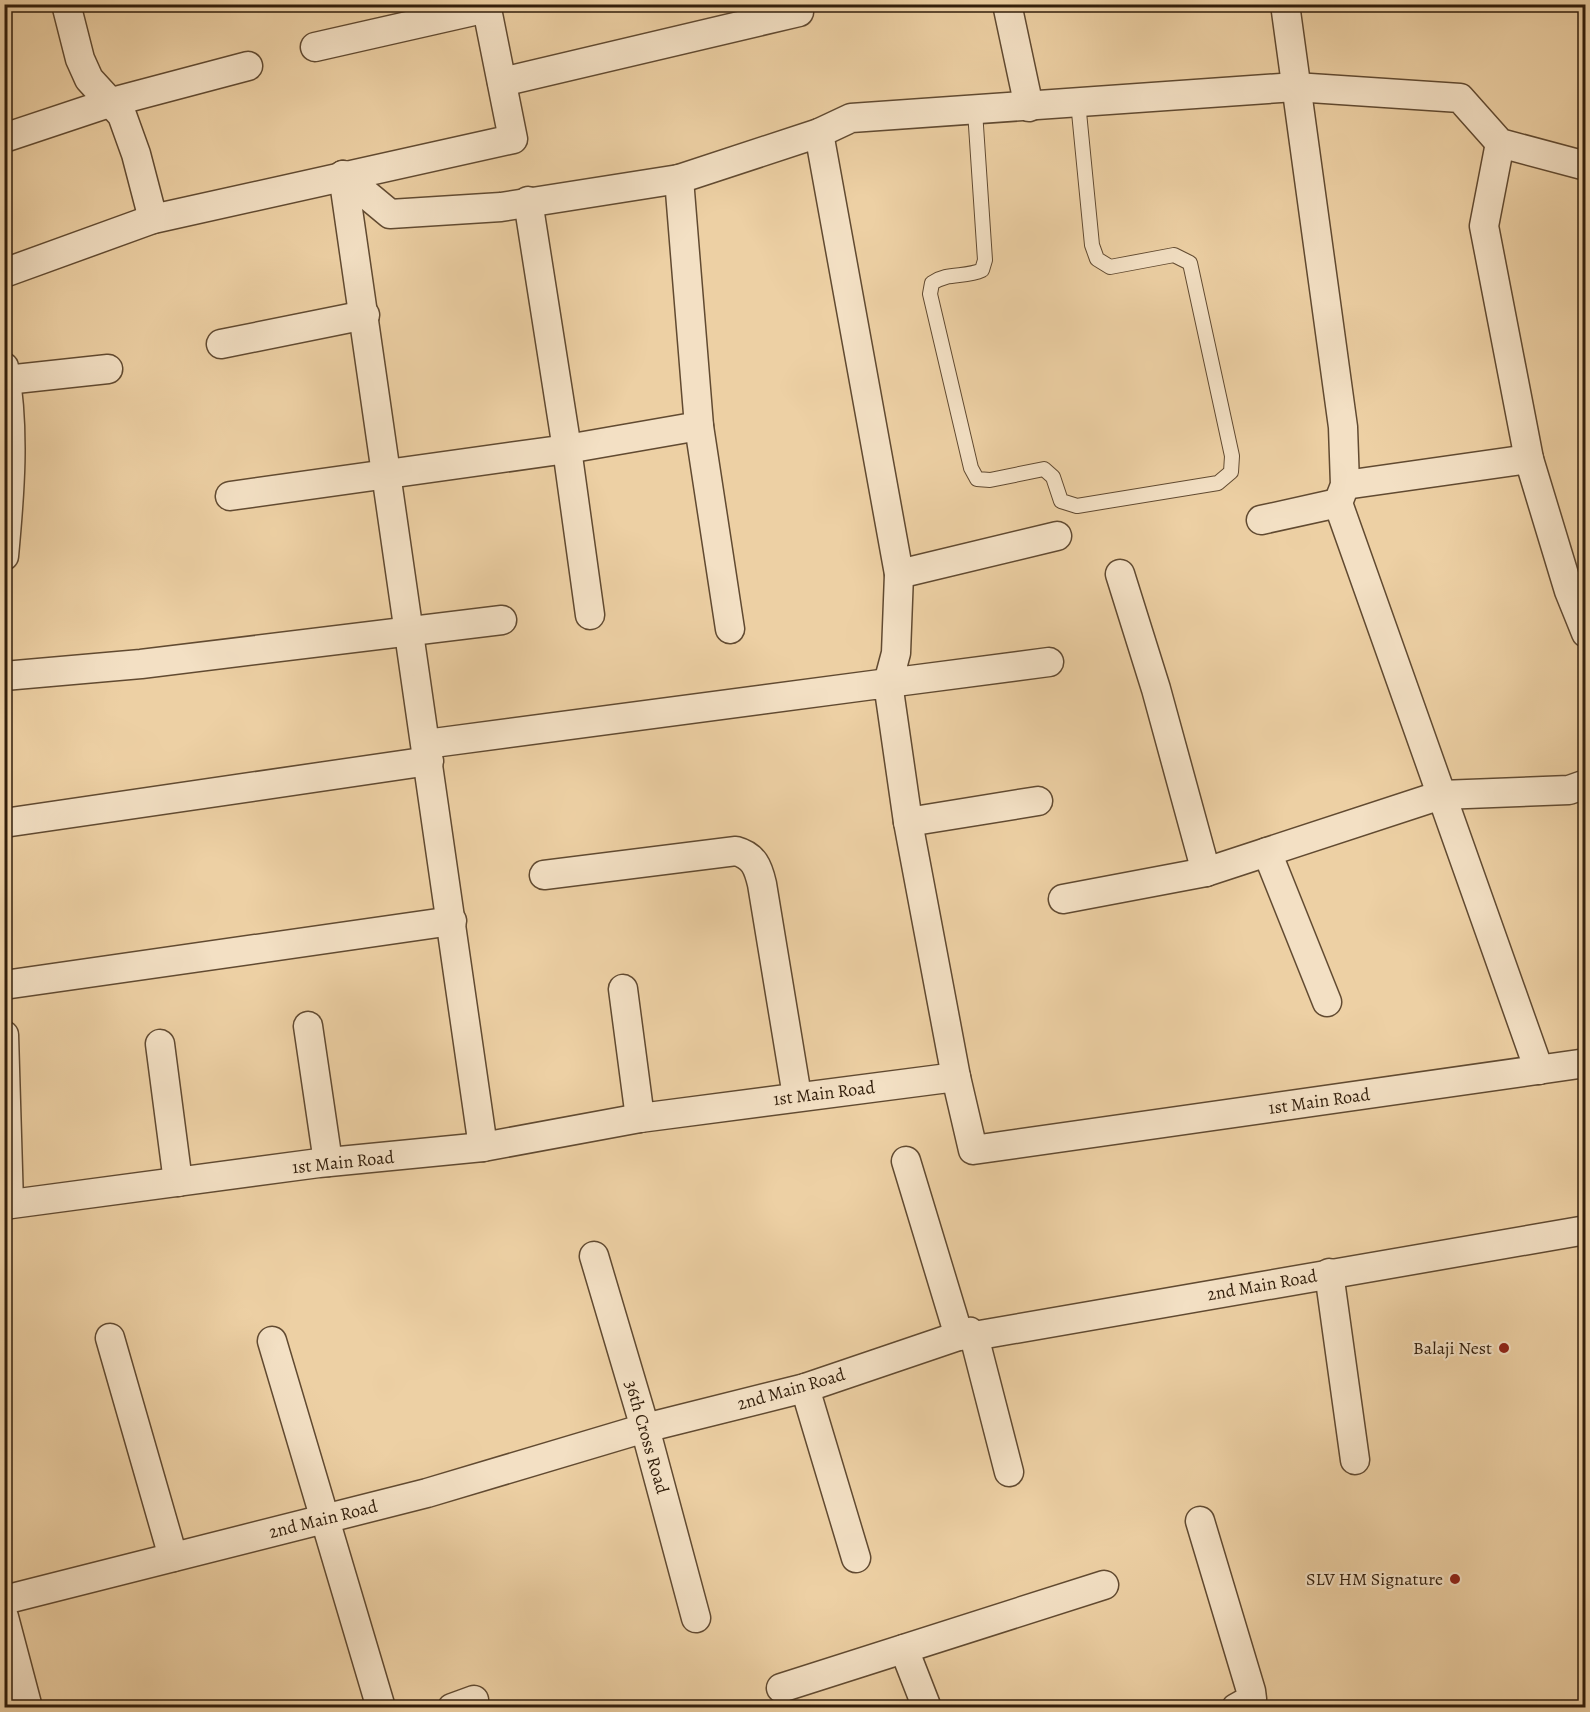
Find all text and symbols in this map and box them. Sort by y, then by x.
street label: 1st Main Road [772,1075,877,1111]
street label: 1st Main Road [1267,1082,1372,1120]
street label: 1st Main Road [291,1145,395,1179]
street label: 2nd Main Road [1205,1263,1319,1306]
place label: Balaji Nest [1413,1336,1492,1360]
marker: Balaji Nest [1497,1341,1511,1355]
street label: 2nd Main Road [734,1362,848,1416]
street label: 36th Cross Road [619,1377,675,1497]
street label: 2nd Main Road [266,1494,380,1544]
place label: SLV HM Signature [1306,1567,1443,1591]
marker: SLV HM Signature [1448,1572,1462,1586]

